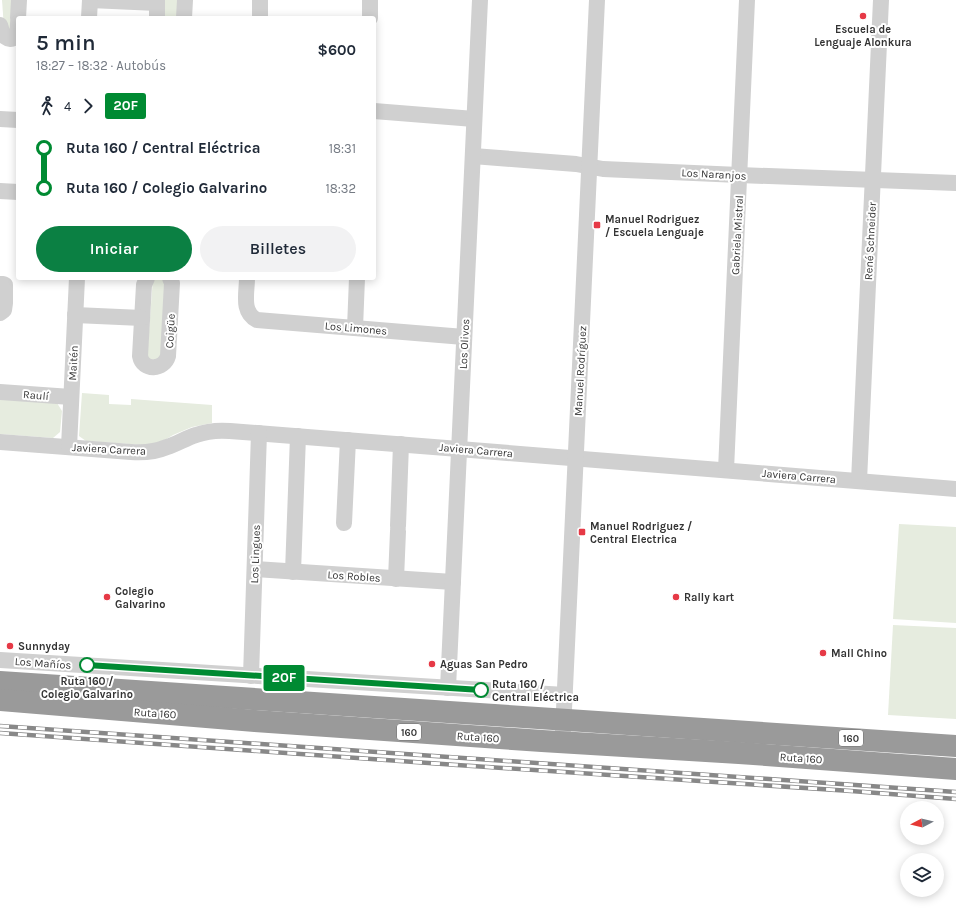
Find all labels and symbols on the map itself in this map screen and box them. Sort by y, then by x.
marker: Escuela de Lenguaje Alonkura [858,11,868,21]
place label: Escuela de Lenguaje Alonkura [814,23,912,49]
street label: Los Naranjos [681,166,747,183]
street label: Gabriela Mistral [729,195,746,275]
street label: René Schneider [862,202,879,280]
place label: Manuel Rodriguez / Escuela Lenguaje [605,213,704,239]
marker: Manuel Rodriguez / Escuela Lenguaje [592,220,602,230]
street label: Coigüe [163,313,178,349]
street label: Los Olivos [457,318,472,369]
street label: Los Limones [324,319,388,338]
street label: Manuel Rodríguez [572,326,589,416]
street label: Maitén [66,345,81,381]
street label: Raulí [23,388,50,403]
street label: Javiera Carrera [72,441,146,458]
street label: Javiera Carrera [439,441,513,460]
street label: Javiera Carrera [762,467,836,486]
place label: Manuel Rodriguez / Central Electrica [590,520,692,546]
street label: Los Lingues [248,524,263,584]
marker: Manuel Rodriguez / Central Electrica [577,527,587,537]
street label: Los Robles [327,568,381,585]
place label: Colegio Galvarino [115,585,165,611]
place label: Rally kart [684,591,735,604]
marker: Colegio Galvarino [102,592,112,602]
marker: Rally kart [671,592,681,602]
place label: Sunnyday [18,640,70,653]
marker: Sunnyday [5,641,15,651]
place label: Mall Chino [831,647,887,660]
marker: Mall Chino [818,648,828,658]
street label: Los Mañíos [14,655,72,672]
marker: Ruta 160 / Colegio Galvarino [79,657,95,673]
place label: Aguas San Pedro [440,658,528,671]
marker: Aguas San Pedro [427,659,437,669]
line badge: 20F [261,665,307,691]
place label: Ruta 160 / Colegio Galvarino [41,675,133,701]
place label: Ruta 160 / Central Eléctrica [492,678,579,704]
marker: Ruta 160 / Central Eléctrica [473,682,489,698]
street label: Ruta 160 [133,706,177,721]
road number: 160 [397,724,421,740]
street label: Ruta 160 [456,730,500,745]
road number: 160 [839,730,863,746]
street label: Ruta 160 [779,751,823,766]
north arrow [900,801,944,845]

